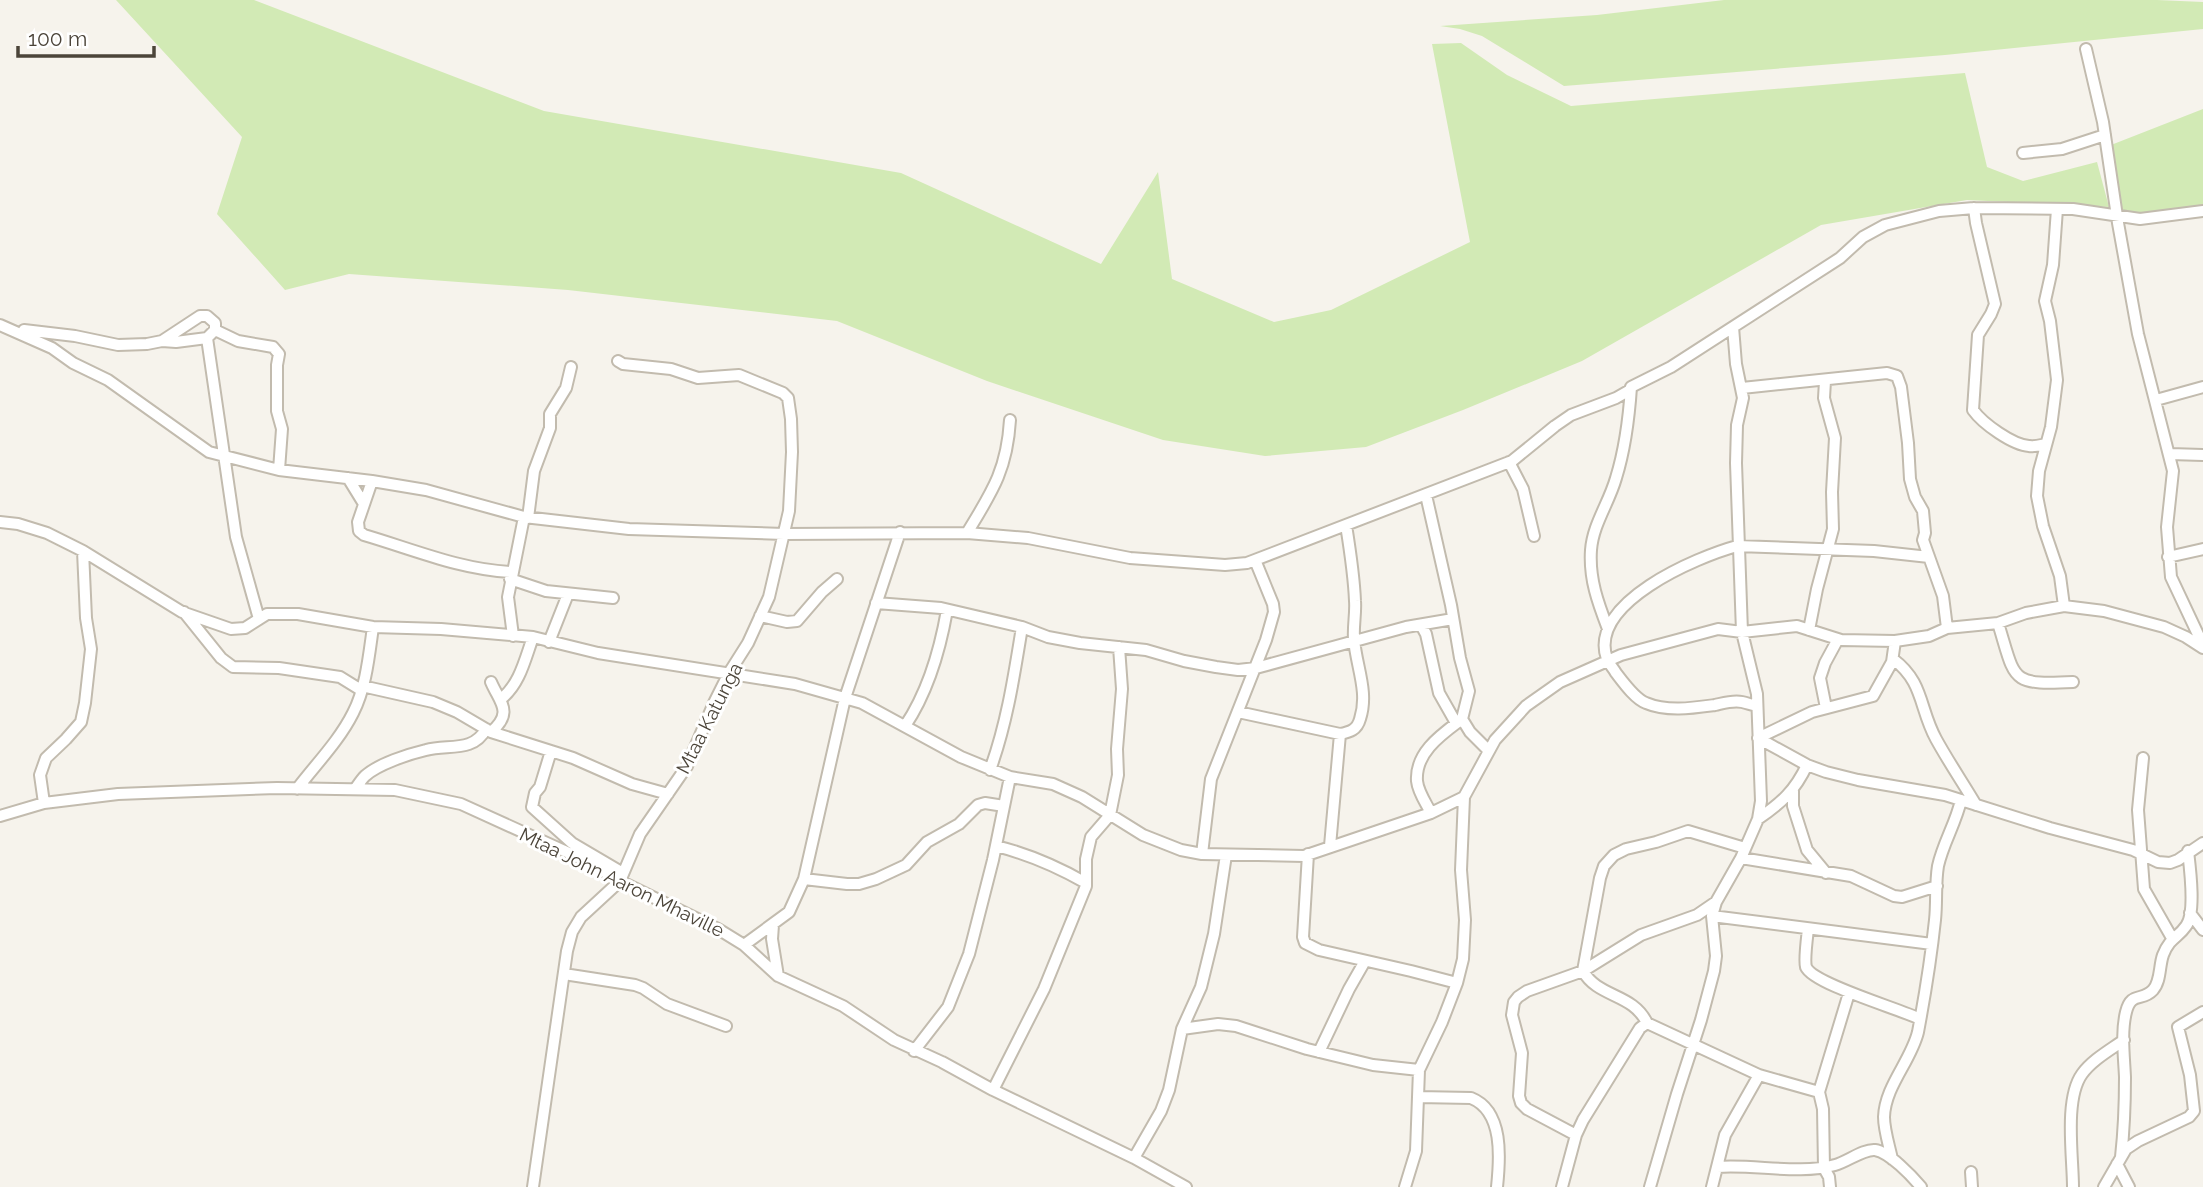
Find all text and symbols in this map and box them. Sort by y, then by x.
scale bar [18,14,154,58]
text: 100 m [28,26,87,51]
street label: Mtaa Katunga [672,659,746,777]
street label: Mtaa John Aaron Mhaville [516,823,728,941]

